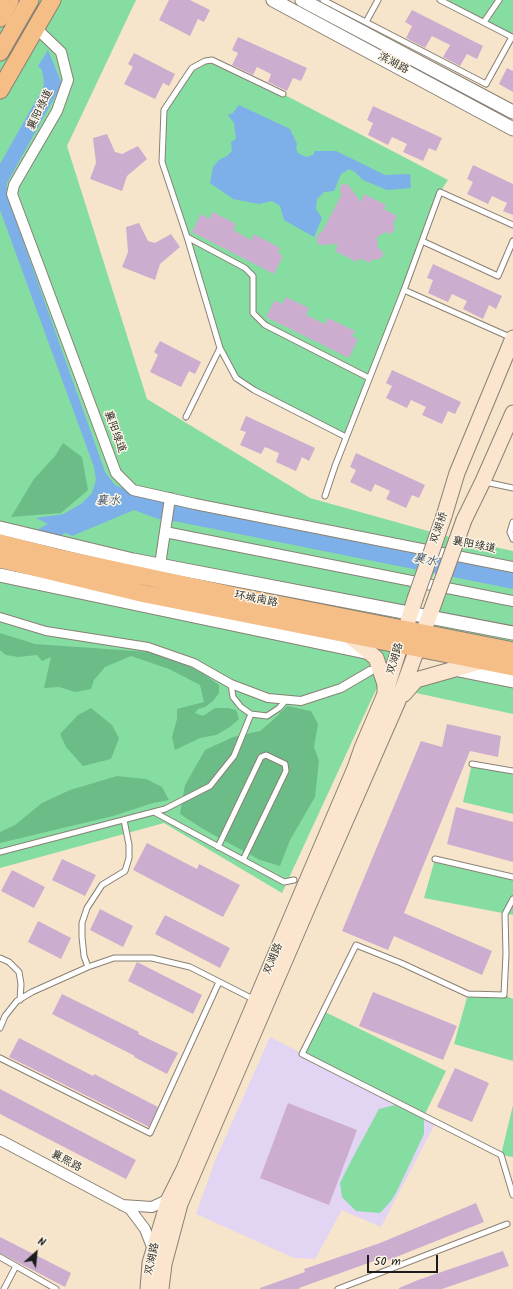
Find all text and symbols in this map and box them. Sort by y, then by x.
street label: 滨湖路 [375,50,411,78]
street label: 襄阳绿道 [25,87,57,133]
street label: 襄阳绿道 [100,409,128,455]
water label: 襄水 [96,495,120,509]
street label: 双湖桥 [428,510,452,546]
street label: 襄阳绿道 [451,535,497,557]
water label: 襄水 [412,551,438,571]
street label: 环城南路 [233,589,279,611]
street label: 双湖路 [385,641,407,677]
street label: 双湖路 [261,941,287,977]
street label: 襄熙路 [48,1148,84,1176]
north arrow [16,1233,56,1273]
text: N [34,1233,49,1252]
street label: 双湖路 [143,1241,163,1277]
scale bar [369,1247,440,1273]
text: 50 m [374,1252,401,1271]

